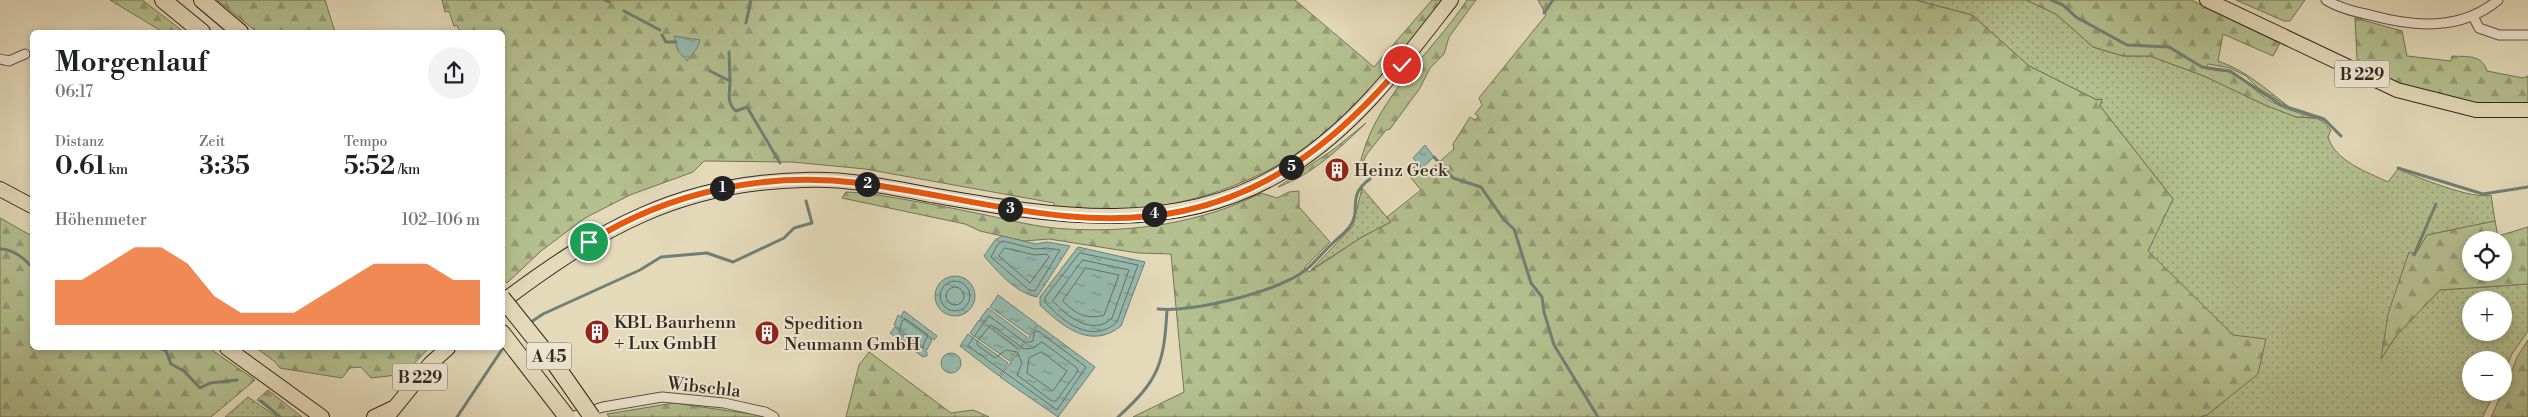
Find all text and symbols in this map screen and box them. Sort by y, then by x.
pin [1381,44,1423,86]
text: Morgenlauf [55,45,207,80]
button: share [428,47,480,99]
icon: check [1388,51,1416,79]
road number: B 229 [2334,61,2390,88]
text: 06:17 [55,82,93,102]
text: Distanz [55,133,104,151]
text: Zeit [199,133,225,151]
text: Tempo [344,133,387,151]
text: 0.61 [55,151,106,182]
text: 3:35 [199,151,250,182]
text: 5:52 [344,151,395,182]
pin: 5 [1278,154,1304,180]
building icon: Heinz Geck [1324,157,1350,183]
text: 5 [1287,158,1296,176]
place label: Heinz Geck [1354,159,1449,182]
text: km [106,161,128,179]
text: /km [395,161,420,179]
pin: 2 [854,172,880,196]
text: 2 [863,175,872,193]
pin: 1 [710,176,734,200]
text: 1 [719,179,726,197]
pin: 3 [998,196,1022,222]
text: 3 [1006,200,1015,218]
pin: 4 [1142,202,1166,226]
text: 4 [1150,205,1159,223]
text: Höhenmeter [55,210,147,230]
text: 102–106 m [402,210,480,230]
pin [568,221,610,263]
icon: arrive [575,228,603,256]
map controls [2462,231,2512,401]
button: locate [2462,231,2512,281]
button: + [2462,291,2512,341]
place label: KBL Baurhenn + Lux GmbH [614,311,736,355]
place label: Spedition Neumann GmbH [784,312,921,356]
building icon: KBL Baurhenn + Lux GmbH [584,319,610,345]
building icon: Spedition Neumann GmbH [754,320,780,346]
road number: A 45 [526,342,572,370]
button: − [2462,351,2512,401]
road number: B 229 [392,364,448,391]
street label: Wibschla [665,372,743,403]

